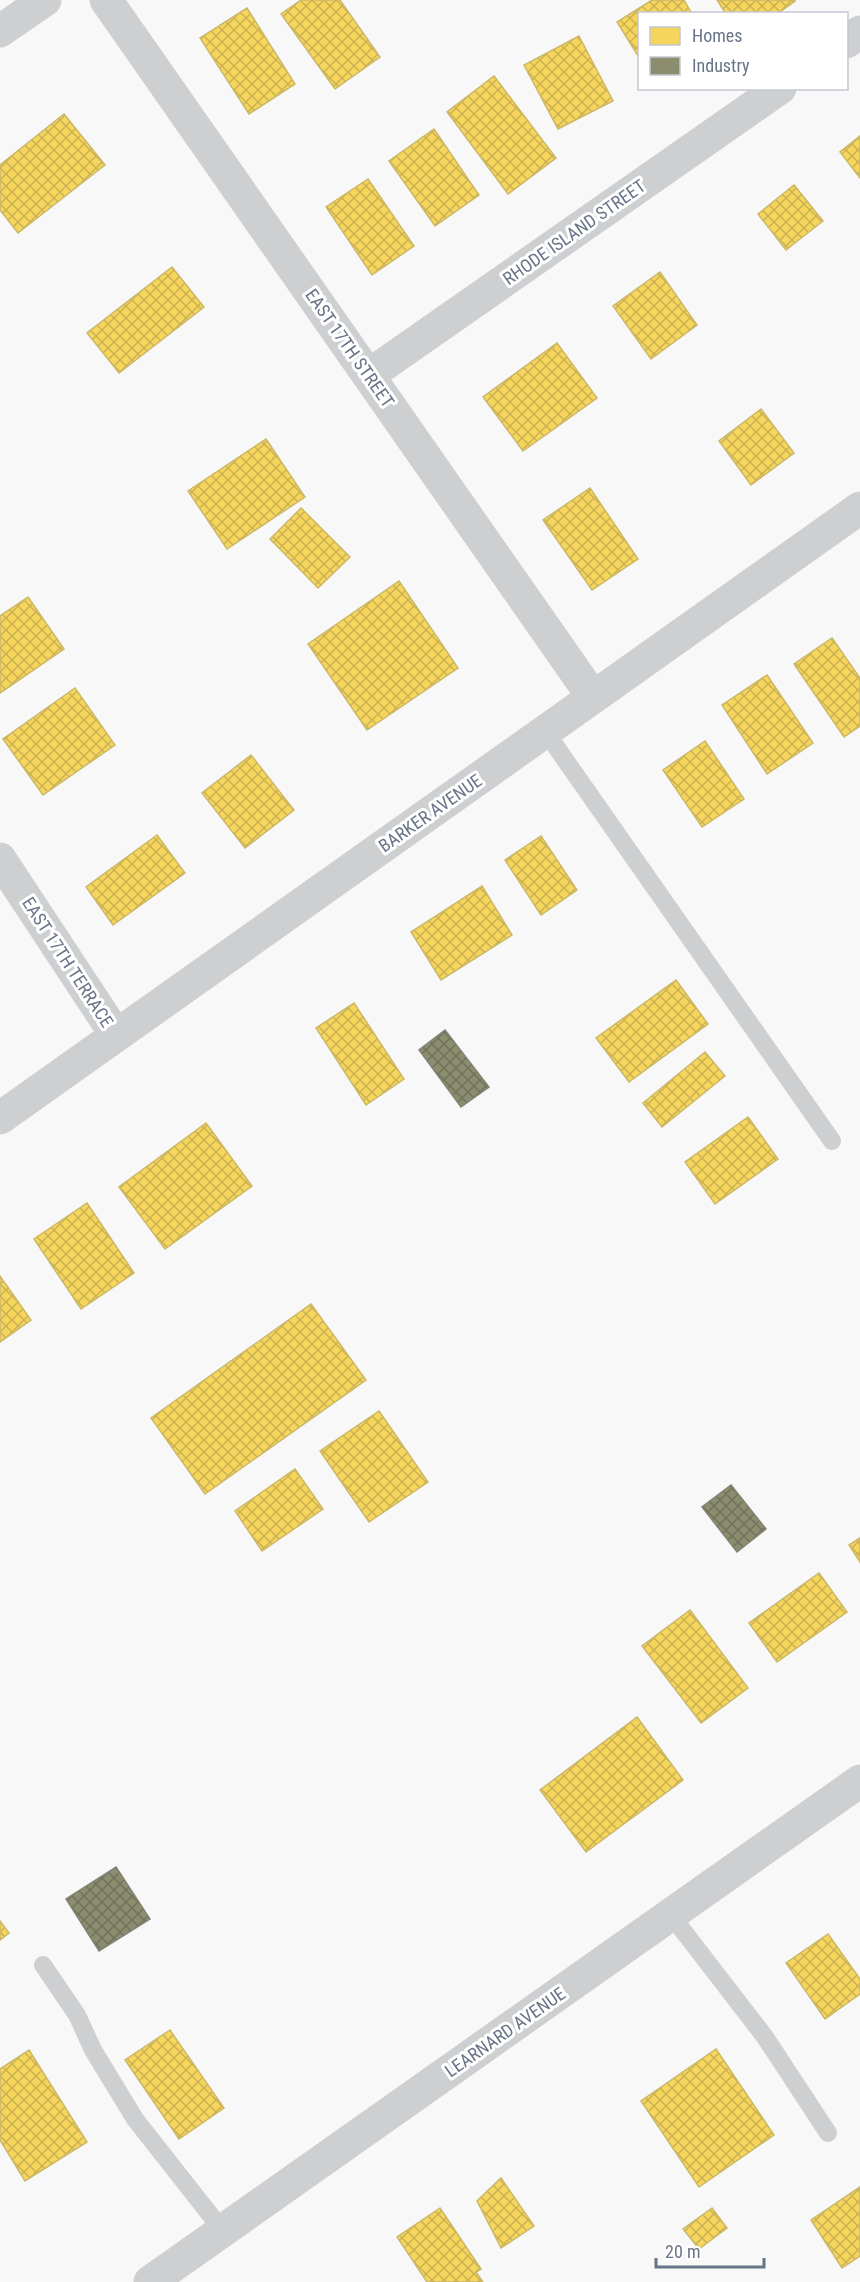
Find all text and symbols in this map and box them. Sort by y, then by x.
legend [638,12,848,90]
text: Homes [692,25,742,46]
text: Industry [692,55,750,76]
street label: RHODE ISLAND STREET [499,175,649,289]
street label: EAST 17TH STREET [301,285,399,411]
street label: BARKER AVENUE [374,770,486,856]
street label: EAST 17TH TERRACE [18,893,118,1031]
street label: LEARNARD AVENUE [441,1983,569,2081]
scale bar [656,2231,764,2269]
text: 20 m [665,2241,700,2262]

